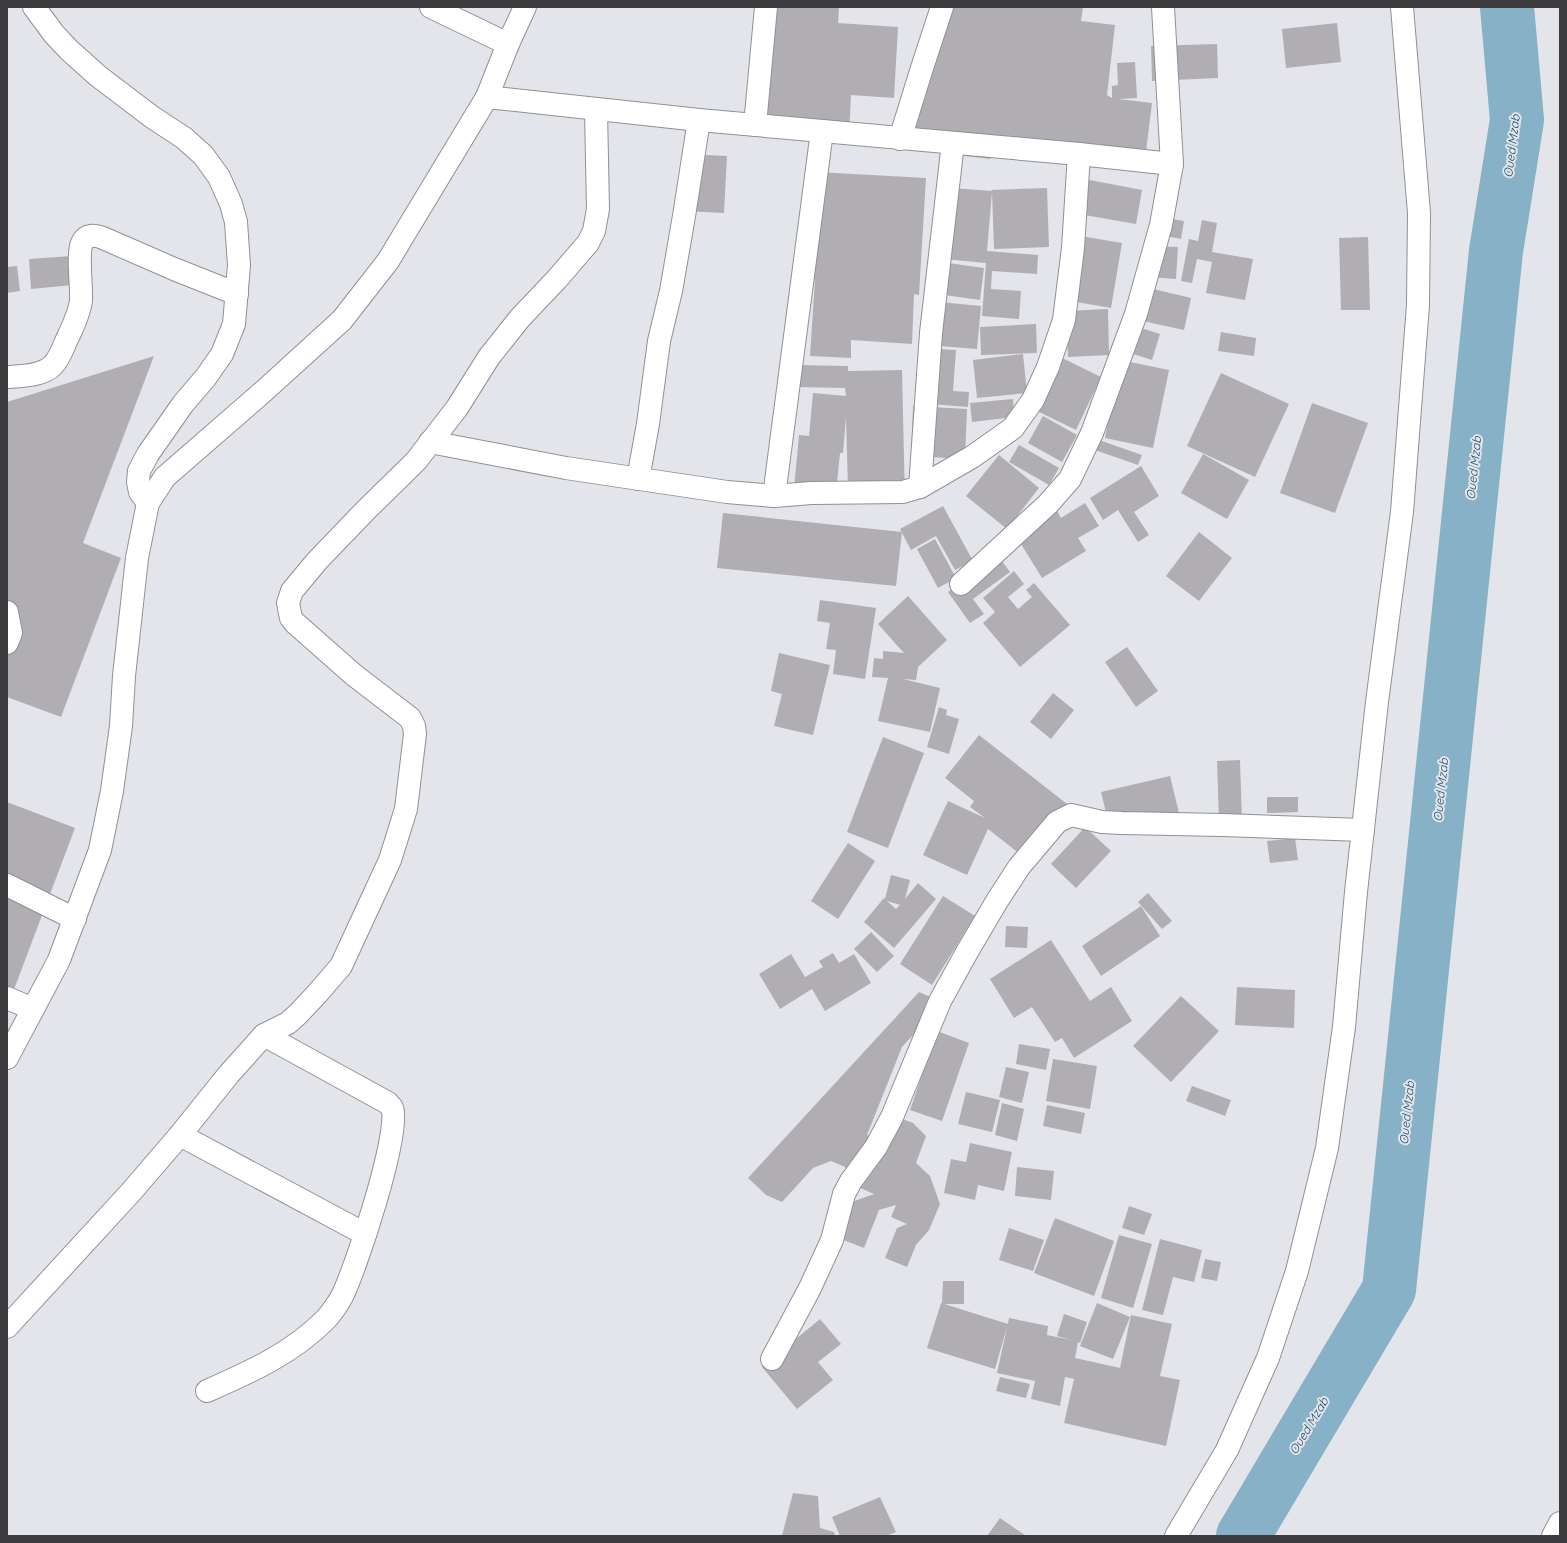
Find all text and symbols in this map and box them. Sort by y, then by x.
water label: Oued Mzab [1500,113,1523,178]
water label: Oued Mzab [1463,435,1484,500]
water label: Oued Mzab [1430,757,1451,822]
water label: Oued Mzab [1396,1080,1417,1145]
water label: Oued Mzab [1286,1394,1332,1457]

